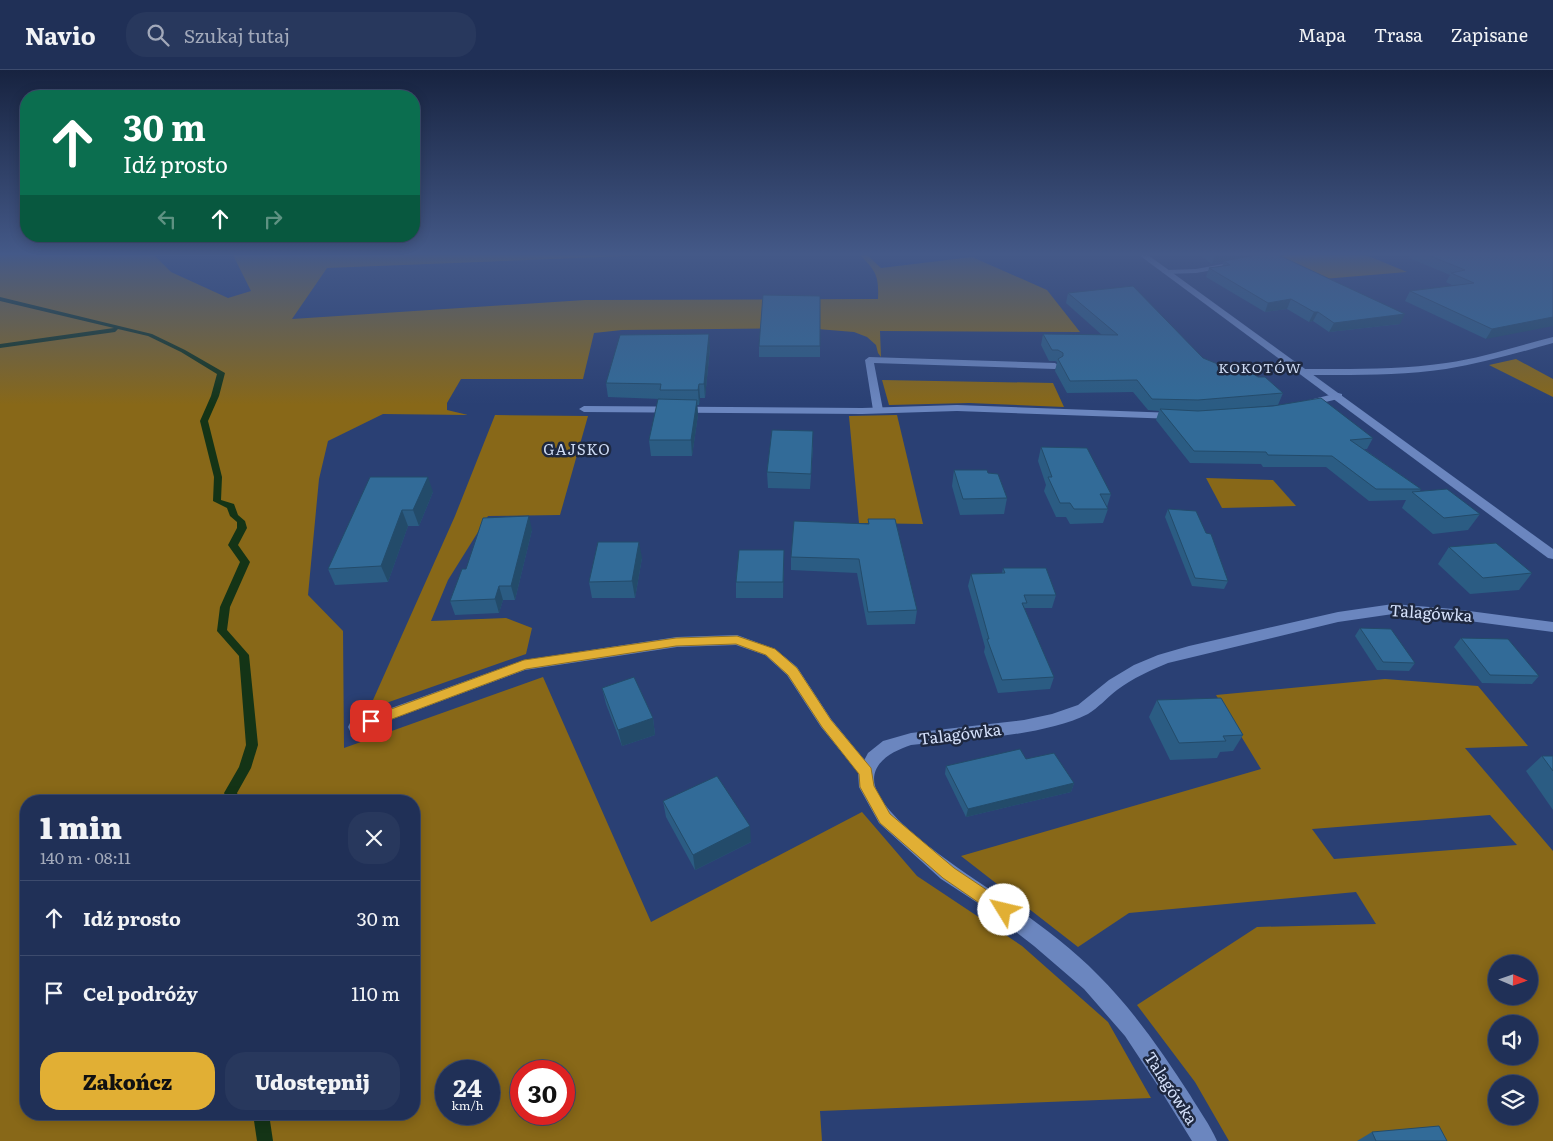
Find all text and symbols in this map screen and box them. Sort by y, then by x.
search box [126,12,476,57]
text: Navio [25,17,96,52]
icon: search [144,21,172,49]
text: Szukaj tutaj [184,21,290,49]
text: Mapa [1298,21,1346,48]
text: Trasa [1374,21,1423,48]
text: Zapisane [1451,21,1528,48]
text: 30 m [123,100,206,152]
icon: ahead [40,110,105,175]
text: Idź prosto [123,147,228,180]
icon: left [153,205,181,233]
icon: ahead [206,205,234,233]
icon: right [259,205,287,233]
district label: KOKOTÓW [1218,357,1302,377]
district label: GAJSKO [543,437,611,460]
street label: Talagówka [1389,597,1474,627]
pin [350,700,392,742]
icon: arrive [357,707,385,735]
street label: Talagówka [917,716,1003,750]
text: 1 min [40,804,122,848]
button: close [348,812,400,864]
text: 140 m · 08:11 [40,845,131,869]
position arrow [977,883,1029,935]
icon: ahead [40,904,68,932]
text: Idź prosto [83,904,181,932]
text: 30 m [356,904,400,932]
north arrow [1488,955,1538,1005]
map controls [1488,955,1538,1125]
icon: arrive [40,979,68,1007]
text: Cel podróży [83,979,198,1007]
text: 110 m [351,979,400,1007]
button: sound [1488,1015,1538,1065]
street label: Talagówka [1139,1046,1205,1129]
button: Zakończ [40,1052,215,1110]
button: Udostępnij [225,1052,400,1110]
speed limit sign: 30 [510,1060,575,1125]
text: 24 [453,1068,482,1105]
button: layers [1488,1075,1538,1125]
text: km/h [452,1096,483,1114]

